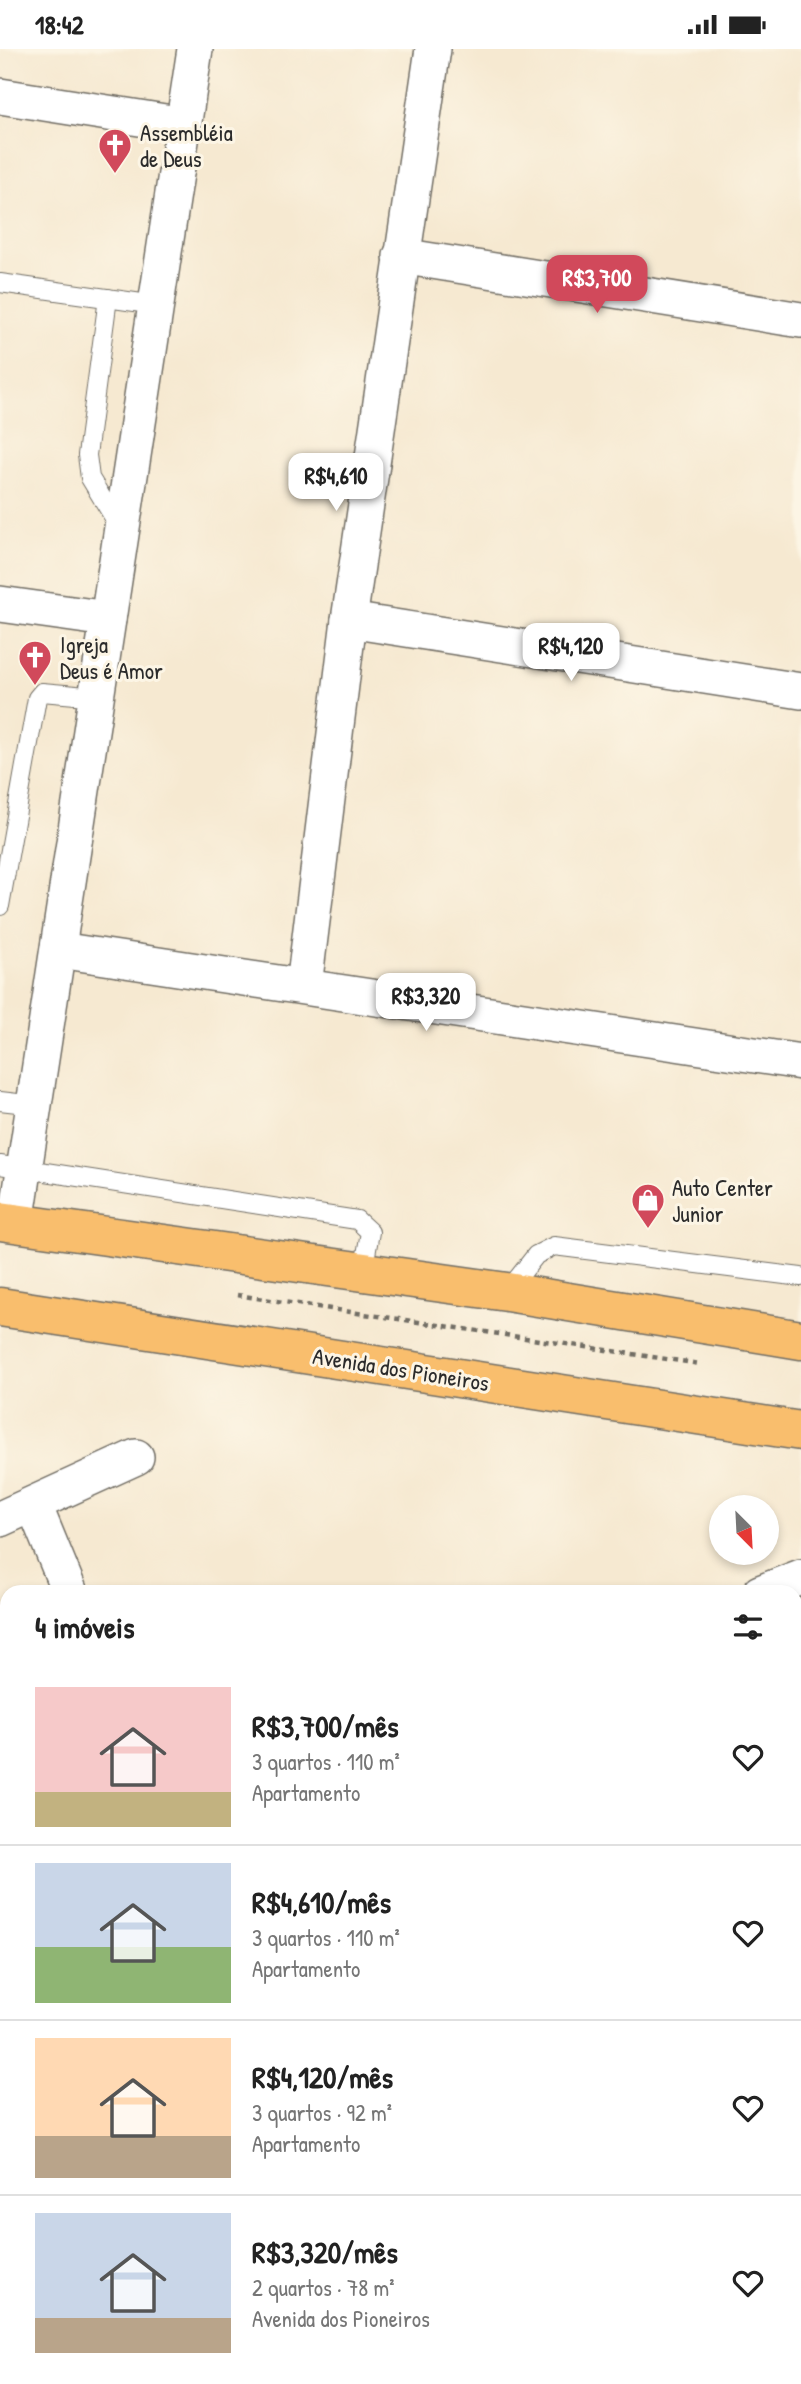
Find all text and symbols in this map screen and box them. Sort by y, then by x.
text: 18:42 [35,7,84,42]
place label: Assembléia de Deus [140,117,233,174]
church icon: Assembléia de Deus [96,126,134,175]
pin: R$3,700 [532,255,662,315]
text: R$3,700 [562,262,632,293]
pin: R$4,610 [271,454,401,513]
text: R$4,610 [304,460,368,491]
pin: R$4,120 [506,623,636,683]
place label: Igreja Deus é Amor [60,629,163,686]
text: R$4,120 [539,630,603,661]
church icon: Igreja Deus é Amor [16,638,54,687]
pin: R$3,320 [361,974,491,1033]
text: R$3,320 [392,980,460,1011]
place label: Auto Center Junior [672,1172,773,1229]
shop icon: Auto Center Junior [629,1181,667,1230]
street label: Avenida dos Pioneiros [311,1340,491,1398]
north arrow [709,1495,779,1565]
map controls [709,1495,779,1565]
text: 4 imóveis [35,1607,135,1647]
icon: filters [729,1608,767,1646]
text: R$3,700/mês [252,1706,399,1746]
icon: home [91,1715,175,1799]
icon: heart [729,1738,767,1776]
text: 3 quartos · 110 m² [252,1746,400,1777]
text: Apartamento [252,1777,360,1808]
text: R$4,610/mês [252,1882,391,1922]
icon: home [91,1891,175,1975]
icon: heart [729,1914,767,1952]
text: 3 quartos · 110 m² [252,1922,400,1953]
text: Apartamento [252,1953,360,1984]
text: R$4,120/mês [252,2057,393,2097]
icon: home [91,2066,175,2150]
icon: heart [729,2089,767,2127]
text: 3 quartos · 92 m² [252,2097,392,2128]
text: Apartamento [252,2128,360,2159]
text: R$3,320/mês [252,2232,398,2272]
icon: home [91,2241,175,2325]
icon: heart [729,2264,767,2302]
text: 2 quartos · 78 m² [252,2272,395,2303]
text: Avenida dos Pioneiros [252,2303,430,2334]

